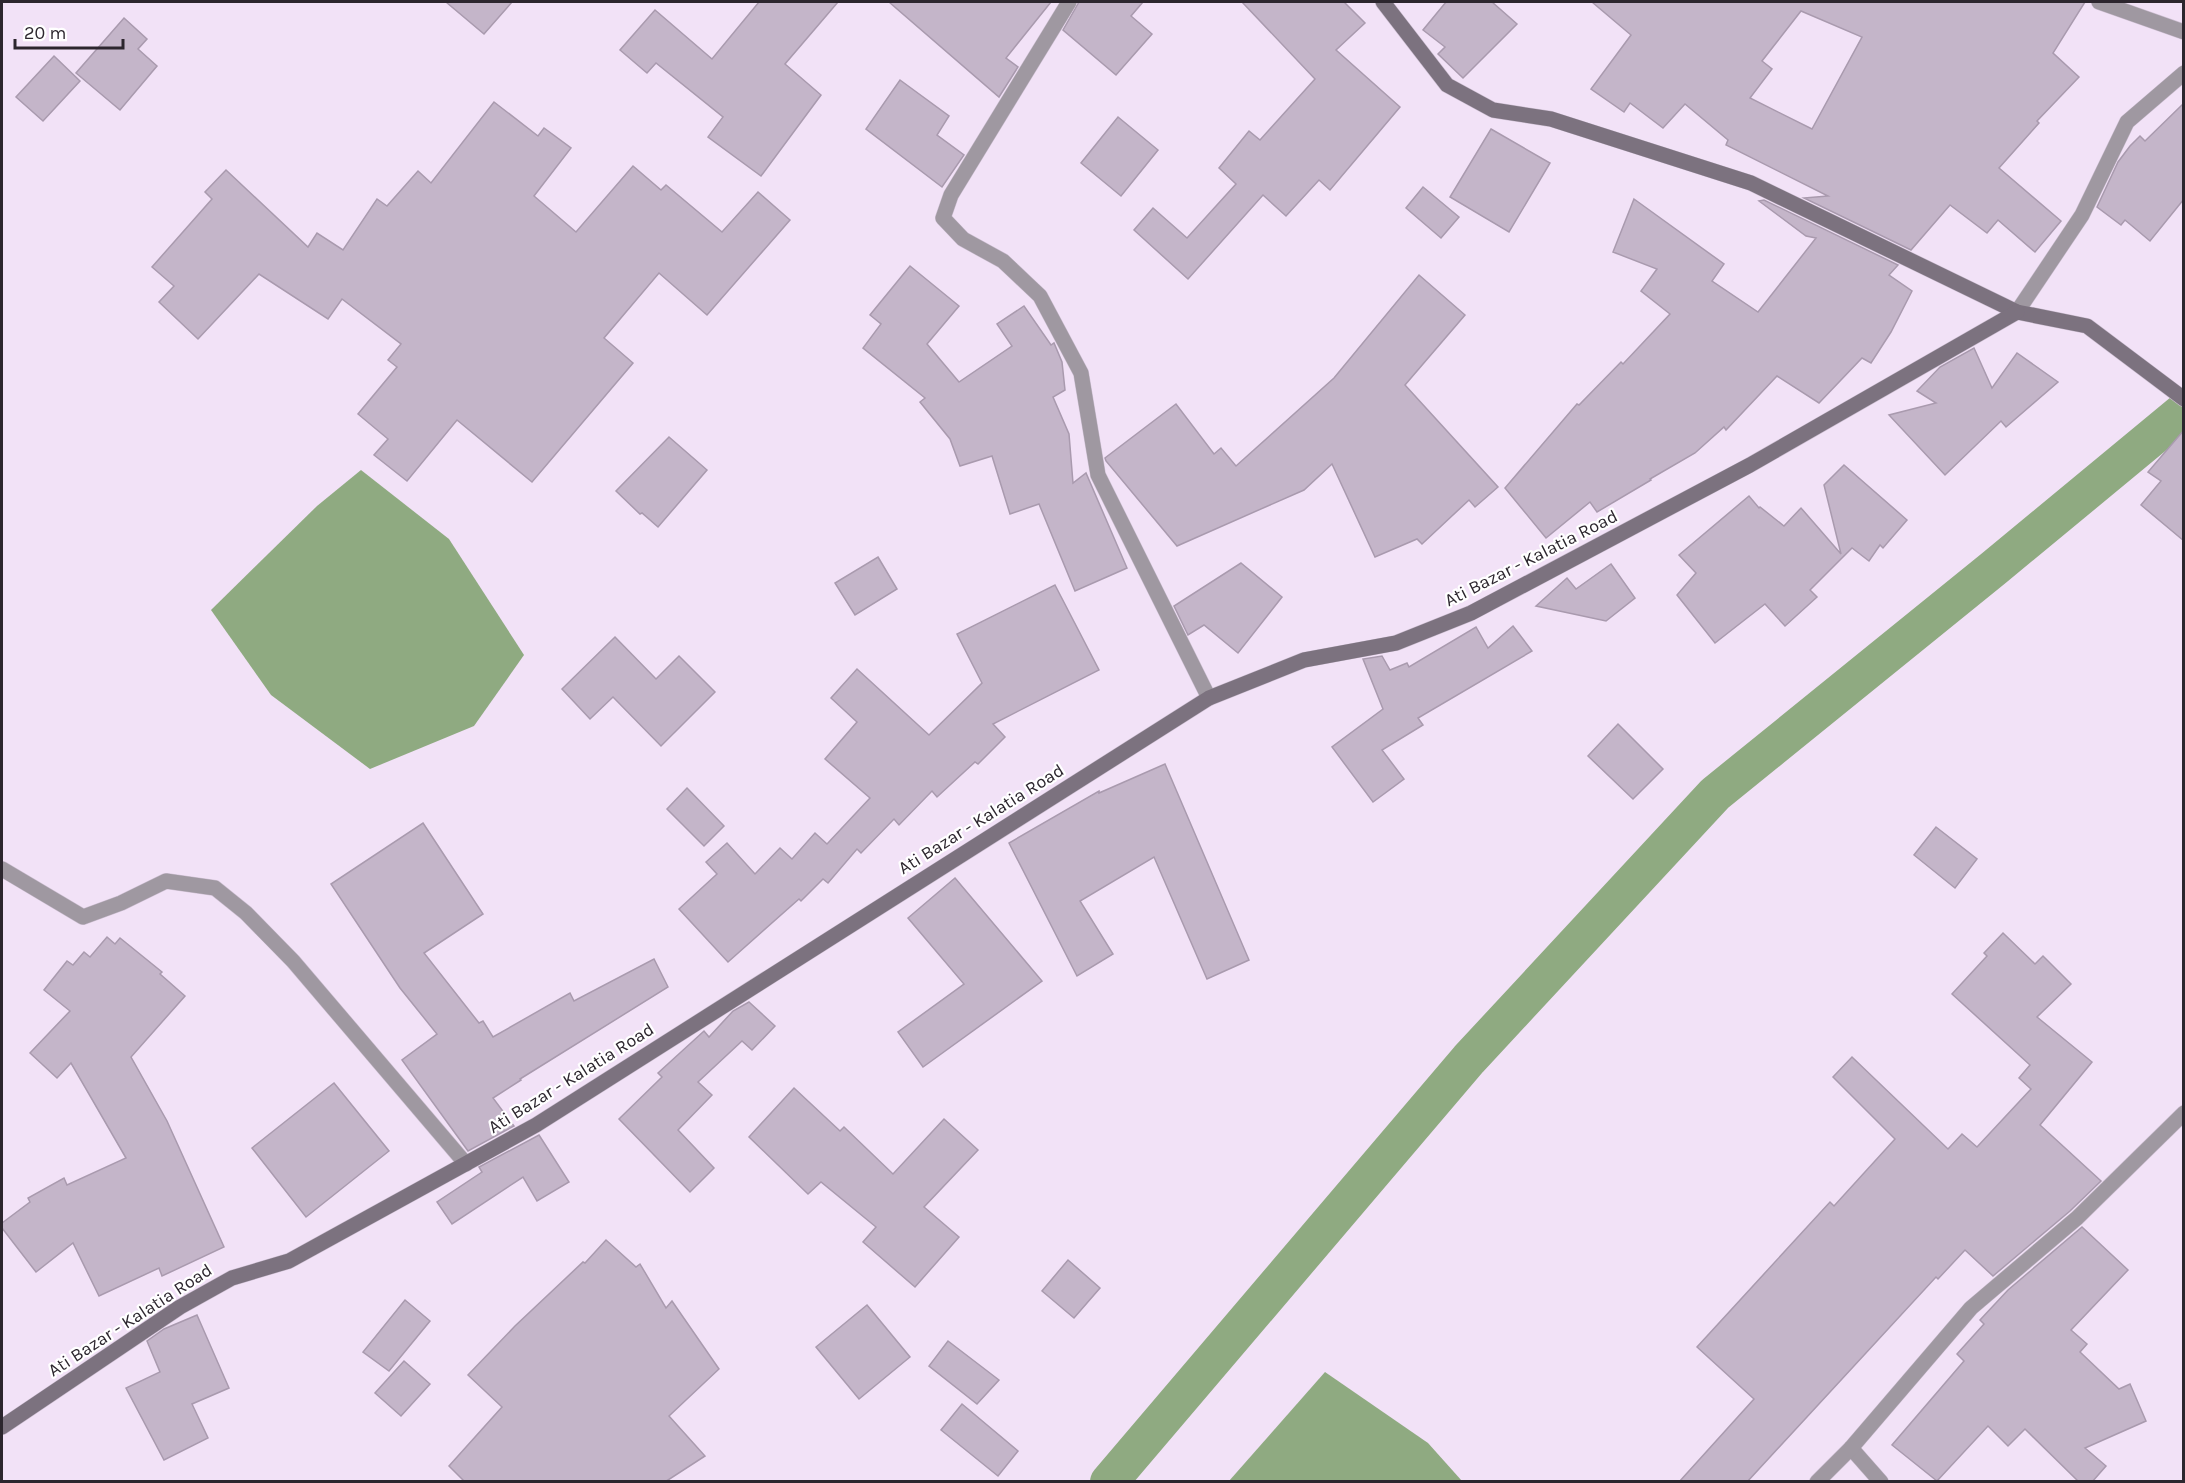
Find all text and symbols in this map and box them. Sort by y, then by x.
scale bar [15,12,123,50]
text: 20 m [24,22,66,44]
street label: Ati Bazar - Kalatia Road [1441,505,1621,611]
street label: Ati Bazar - Kalatia Road [894,759,1068,879]
street label: Ati Bazar - Kalatia Road [484,1018,658,1138]
street label: Ati Bazar - Kalatia Road [44,1259,216,1381]

